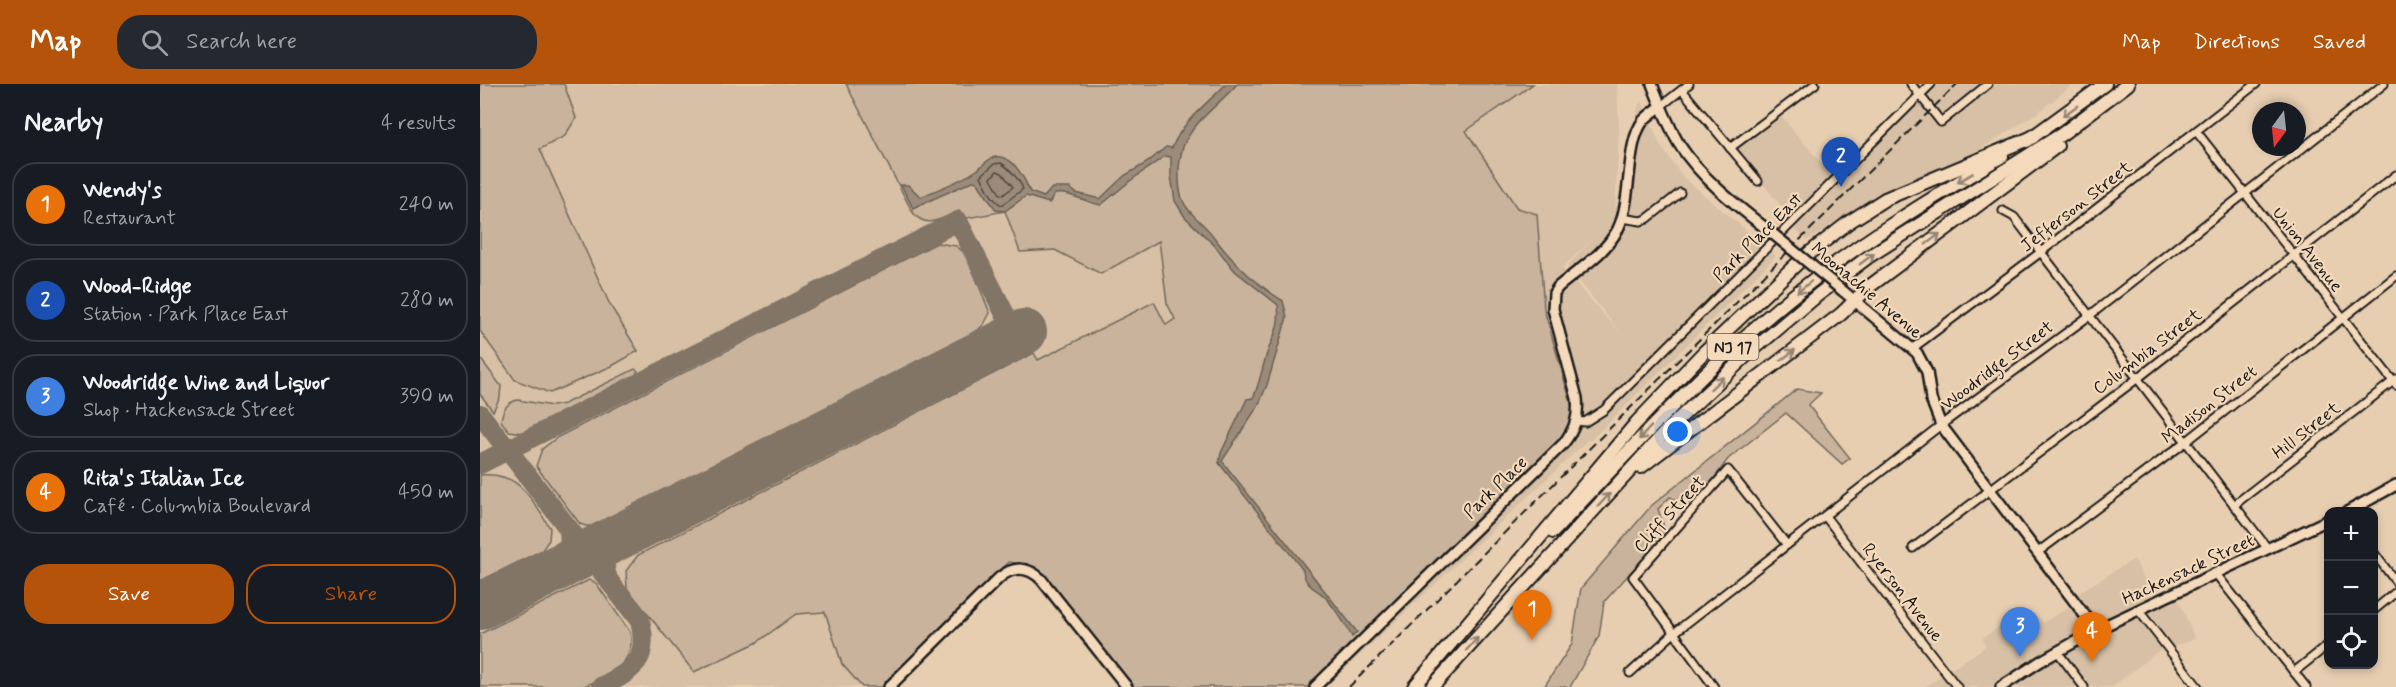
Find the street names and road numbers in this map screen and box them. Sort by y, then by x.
street label: Jefferson Street [2016,155,2138,258]
street label: Park Place East [1708,187,1808,288]
street label: Union Avenue [2266,202,2348,297]
street label: Moonachie Avenue [1805,237,1927,345]
street label: Columbia Street [2088,303,2207,401]
street label: Woodridge Street [1936,315,2060,418]
road number: NJ 17 [1708,334,1758,360]
street label: Madison Street [2157,360,2263,450]
street label: Hill Street [2268,396,2346,465]
street label: Park Place [1458,451,1533,524]
street label: Cliff Street [1629,471,1711,558]
street label: Hackensack Street [2118,529,2259,611]
street label: Ryerson Avenue [1856,538,1948,647]

